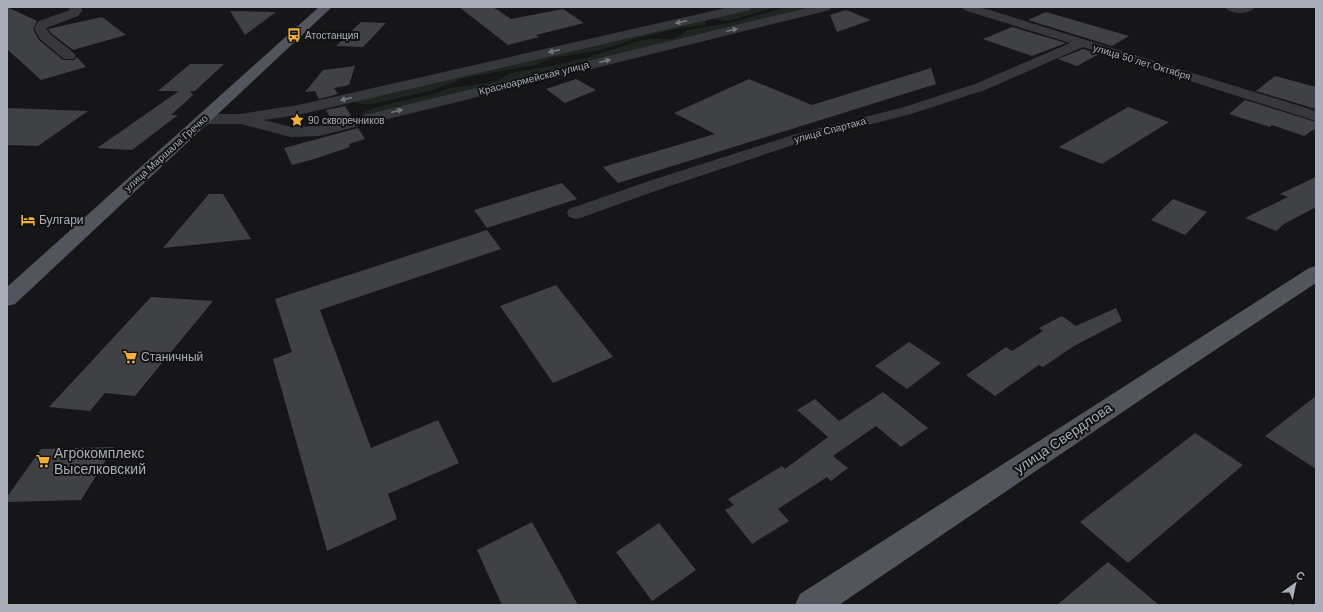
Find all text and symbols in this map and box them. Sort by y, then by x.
one-way arrow [675,19,687,25]
bus stop icon: Атостанция [286,27,302,43]
one-way arrow [726,27,738,33]
place label: Атостанция [305,30,359,41]
street label: улица 50 лет Октября [1092,42,1192,82]
one-way arrow [548,49,560,55]
one-way arrow [599,57,611,63]
street label: Красноармейская улица [478,59,591,97]
one-way arrow [339,97,352,103]
one-way arrow [391,108,403,114]
street label: улица Маршала Гречко [122,112,210,193]
place icon: 90 скворечников [289,112,305,128]
place label: 90 скворечников [308,115,385,126]
street label: улица Спартака [793,115,868,145]
hotel icon: Булгари [20,212,36,228]
place label: Булгари [39,213,84,227]
supermarket icon: Станичный [122,349,138,365]
place label: Станичный [141,350,203,364]
street label: улица Свердлова [1011,399,1115,477]
place label: Агрокомплекс Выселковский [54,445,146,477]
supermarket icon: Агрокомплекс Выселковский [35,453,51,469]
north arrow [1275,564,1315,604]
text: С [1294,568,1307,583]

